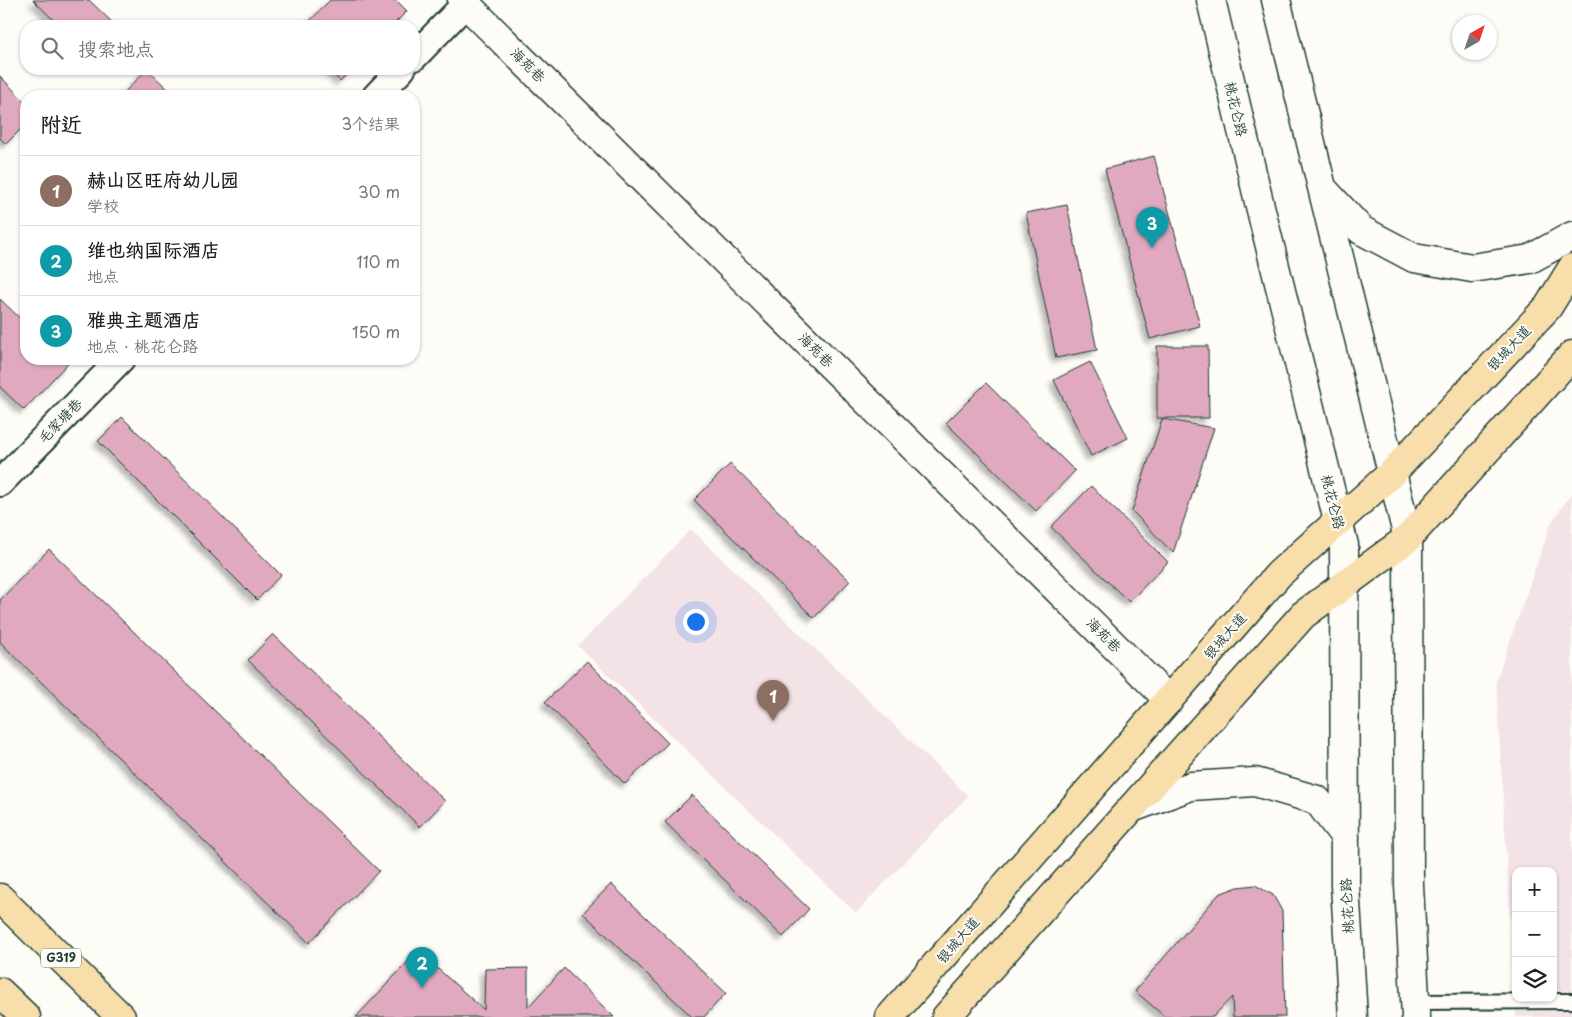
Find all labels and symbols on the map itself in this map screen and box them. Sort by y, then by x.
north arrow [1452,15,1497,60]
street label: 海苑巷 [506,42,551,88]
street label: 桃花仑路 [1220,79,1253,139]
pin: 3 [1136,207,1168,248]
street label: 银城大道 [1482,320,1535,375]
street label: 海苑巷 [794,327,839,373]
street label: 毛家塘巷 [33,392,87,448]
street label: 桃花仑路 [1317,472,1350,532]
street label: 银城大道 [1198,608,1251,664]
your location [683,609,709,635]
street label: 海苑巷 [1082,612,1127,658]
pin: 1 [757,680,789,721]
street label: 桃花仑路 [1335,878,1358,935]
street label: 银城大道 [931,912,984,968]
pin: 2 [406,947,438,988]
road number: G319 [41,948,81,968]

